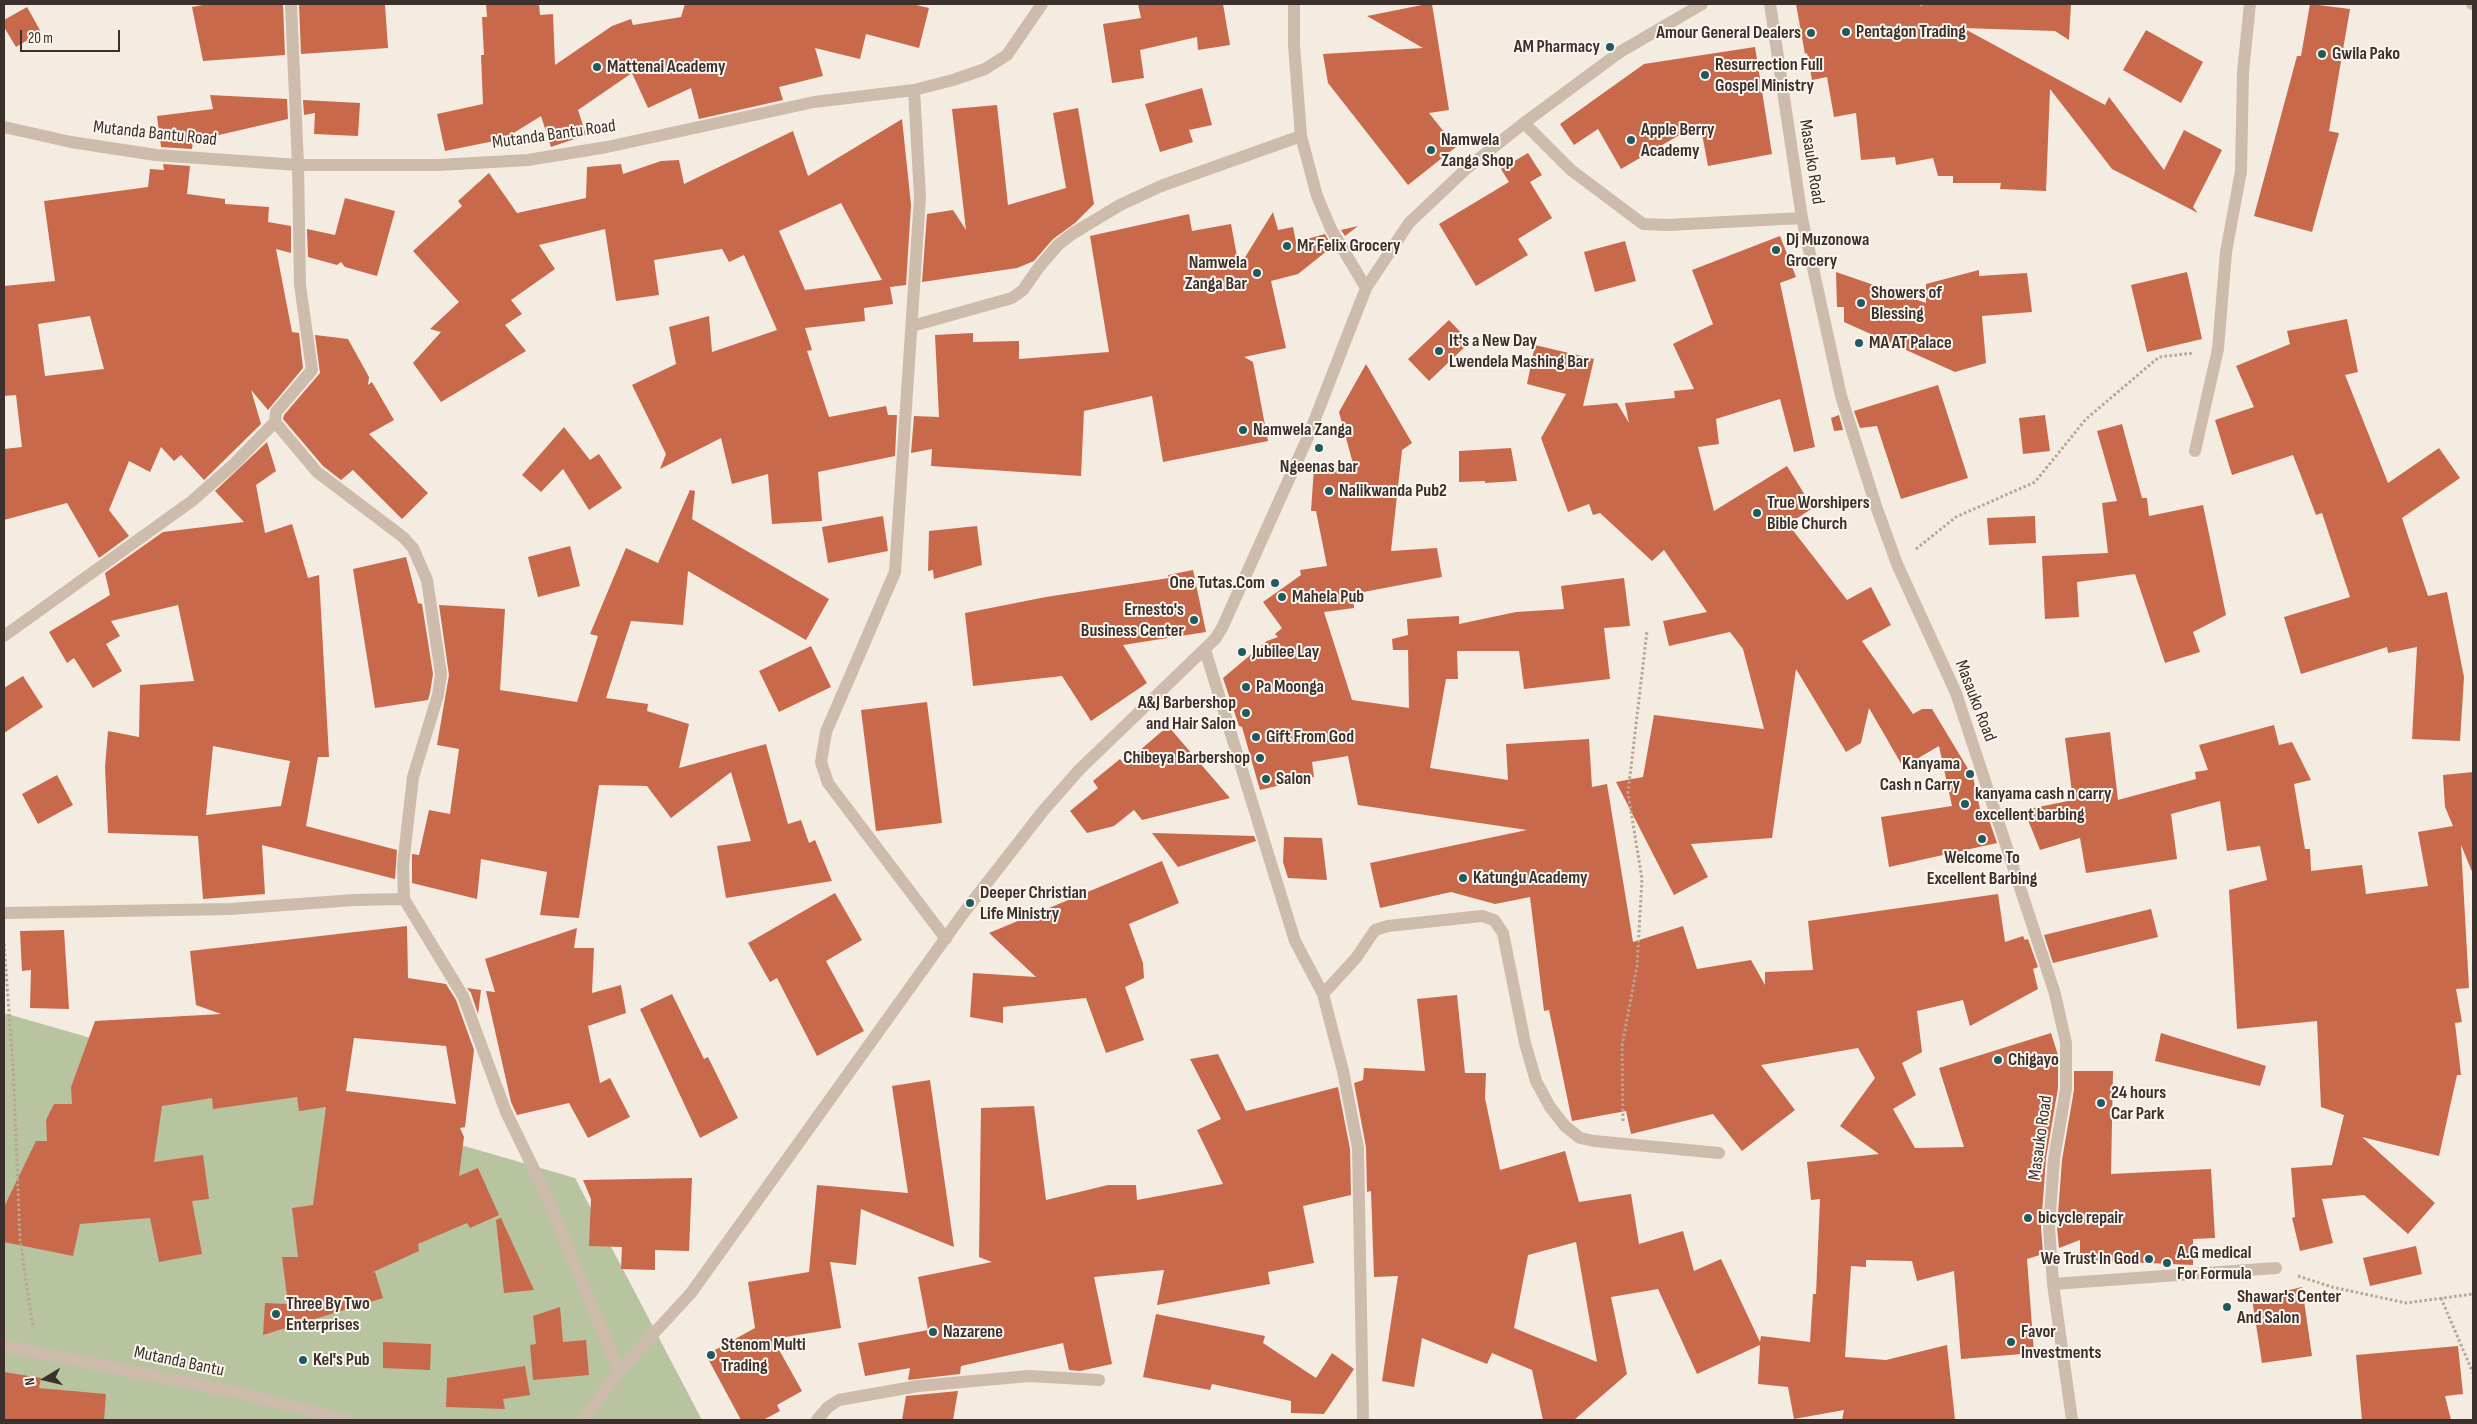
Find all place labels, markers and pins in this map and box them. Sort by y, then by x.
place label: Pentagon Trading [1856,21,1966,43]
place label: Amour General Dealers [1656,22,1801,44]
marker: Pentagon Trading [1840,26,1852,38]
marker: Amour General Dealers [1805,27,1817,39]
place label: AM Pharmacy [1514,36,1600,58]
marker: AM Pharmacy [1604,41,1616,53]
place label: Gwila Pako [2332,43,2400,65]
marker: Gwila Pako [2316,48,2328,60]
place label: Resurrection Full Gospel Ministry [1715,54,1823,96]
place label: Mattenai Academy [607,56,725,78]
marker: Mattenai Academy [591,61,603,73]
marker: Resurrection Full Gospel Ministry [1699,69,1711,81]
place label: Apple Berry Academy [1641,119,1715,162]
place label: Namwela Zanga Shop [1441,129,1514,172]
marker: Apple Berry Academy [1625,134,1637,146]
marker: Namwela Zanga Shop [1425,144,1437,156]
place label: Dj Muzonowa Grocery [1786,229,1869,272]
place label: Mr Felix Grocery [1297,235,1401,257]
marker: Mr Felix Grocery [1281,240,1293,252]
marker: Dj Muzonowa Grocery [1770,244,1782,256]
place label: Namwela Zanga Bar [1185,252,1247,294]
marker: Namwela Zanga Bar [1251,267,1263,279]
place label: Showers of Blessing [1871,282,1942,324]
marker: Showers of Blessing [1855,297,1867,309]
place label: It's a New Day Lwendela Mashing Bar [1449,330,1589,372]
place label: MA AT Palace [1869,332,1952,354]
marker: MA AT Palace [1853,337,1865,349]
marker: It's a New Day Lwendela Mashing Bar [1433,345,1445,357]
place label: Namwela Zanga [1253,419,1352,441]
marker: Namwela Zanga [1237,424,1249,436]
marker: Ngeenas bar [1313,442,1325,454]
place label: Ngeenas bar [1280,456,1358,478]
place label: Nalikwanda Pub2 [1339,480,1447,502]
marker: Nalikwanda Pub2 [1323,485,1335,497]
place label: True Worshipers Bible Church [1767,492,1870,534]
marker: True Worshipers Bible Church [1751,507,1763,519]
place label: One Tutas.Com [1170,572,1265,594]
marker: One Tutas.Com [1269,577,1281,589]
place label: Mahela Pub [1292,586,1364,608]
marker: Mahela Pub [1276,591,1288,603]
place label: Ernesto's Business Center [1081,599,1184,642]
marker: Ernesto's Business Center [1188,614,1200,626]
place label: Jubilee Lay [1252,641,1319,663]
marker: Jubilee Lay [1236,646,1248,658]
place label: Pa Moonga [1256,676,1324,698]
marker: Pa Moonga [1240,681,1252,693]
place label: A&J Barbershop and Hair Salon [1138,692,1236,734]
marker: A&J Barbershop and Hair Salon [1240,707,1252,719]
place label: Gift From God [1266,726,1354,748]
marker: Gift From God [1250,731,1262,743]
place label: Chibeya Barbershop [1123,747,1250,769]
marker: Chibeya Barbershop [1254,752,1266,764]
place label: Kanyama Cash n Carry [1880,753,1960,796]
place label: Salon [1276,768,1311,790]
marker: Kanyama Cash n Carry [1964,768,1976,780]
marker: Salon [1260,773,1272,785]
place label: kanyama cash n carry excellent barbing [1975,783,2112,826]
marker: kanyama cash n carry excellent barbing [1959,798,1971,810]
marker: Welcome To Excellent Barbing [1976,833,1988,845]
place label: Welcome To Excellent Barbing [1927,847,2037,890]
place label: Katungu Academy [1473,867,1588,889]
marker: Katungu Academy [1457,872,1469,884]
place label: Deeper Christian Life Ministry [980,882,1087,924]
marker: Deeper Christian Life Ministry [964,897,976,909]
place label: Chigayo [2008,1049,2059,1071]
marker: Chigayo [1992,1054,2004,1066]
place label: 24 hours Car Park [2111,1082,2166,1124]
marker: 24 hours Car Park [2095,1097,2107,1109]
place label: bicycle repair [2038,1207,2123,1229]
marker: bicycle repair [2022,1212,2034,1224]
place label: A.G medical For Formula [2177,1242,2252,1284]
place label: We Trust In God [2040,1248,2139,1270]
marker: We Trust In God [2143,1253,2155,1265]
marker: A.G medical For Formula [2161,1257,2173,1269]
place label: Shawar's Center And Salon [2237,1286,2341,1328]
place label: Three By Two Enterprises [286,1293,370,1336]
marker: Shawar's Center And Salon [2221,1301,2233,1313]
marker: Three By Two Enterprises [270,1308,282,1320]
place label: Nazarene [943,1321,1003,1343]
place label: Favor Investments [2021,1321,2101,1364]
marker: Nazarene [927,1326,939,1338]
place label: Stenom Multi Trading [721,1334,806,1376]
marker: Favor Investments [2005,1336,2017,1348]
place label: Kel's Pub [313,1349,370,1371]
marker: Stenom Multi Trading [705,1349,717,1361]
marker: Kel's Pub [297,1354,309,1366]

